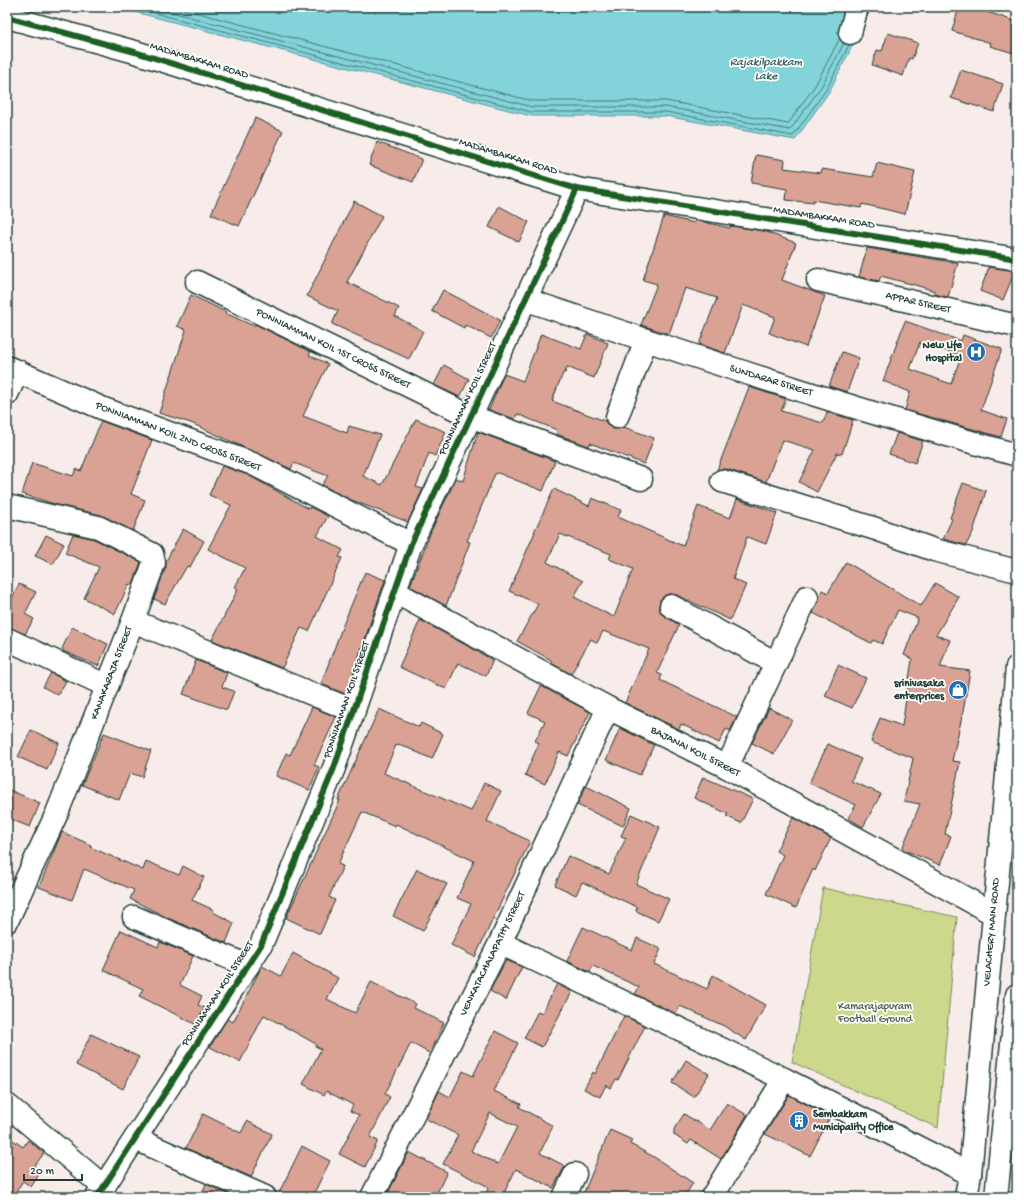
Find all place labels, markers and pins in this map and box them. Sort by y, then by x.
place label: New Life Hospital [923,339,963,365]
hospital icon: New Life Hospital [965,341,987,363]
place label: srinivasaka enterprices [893,678,945,703]
shop icon: srinivasaka enterprices [947,679,969,701]
place label: Sembakkam Municipality Office [813,1109,895,1134]
building icon: Sembakkam Municipality Office [788,1110,810,1132]

